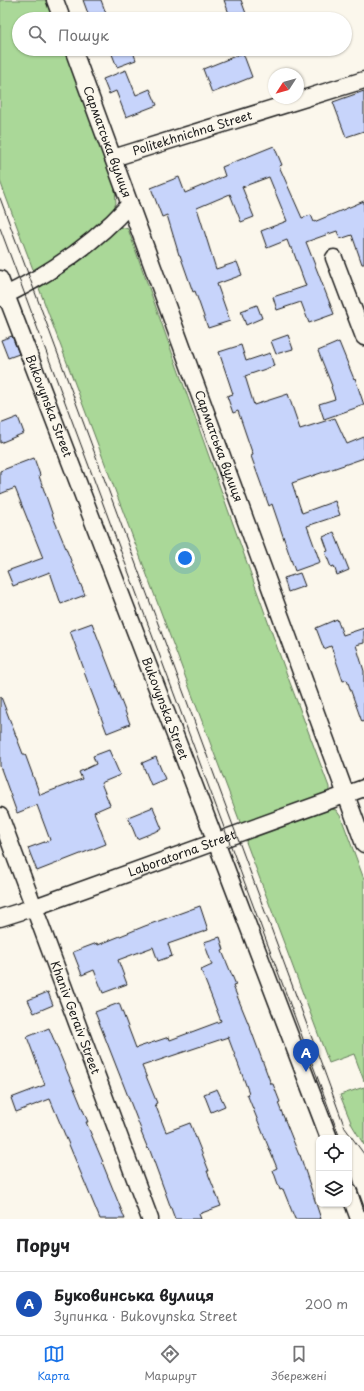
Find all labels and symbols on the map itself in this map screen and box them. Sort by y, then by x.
north arrow [268,68,304,104]
street label: Сарматська вулиця [79,83,137,200]
street label: Politekhnichna Street [130,105,254,159]
street label: Bukovynska Street [22,352,78,460]
street label: Сарматська вулиця [191,387,248,504]
your location [175,548,195,568]
street label: Bukovynska Street [138,654,194,762]
street label: Laboratorna Street [125,825,238,881]
street label: Khaniv Geraiv Street [47,958,105,1077]
pin: A [293,1039,319,1072]

